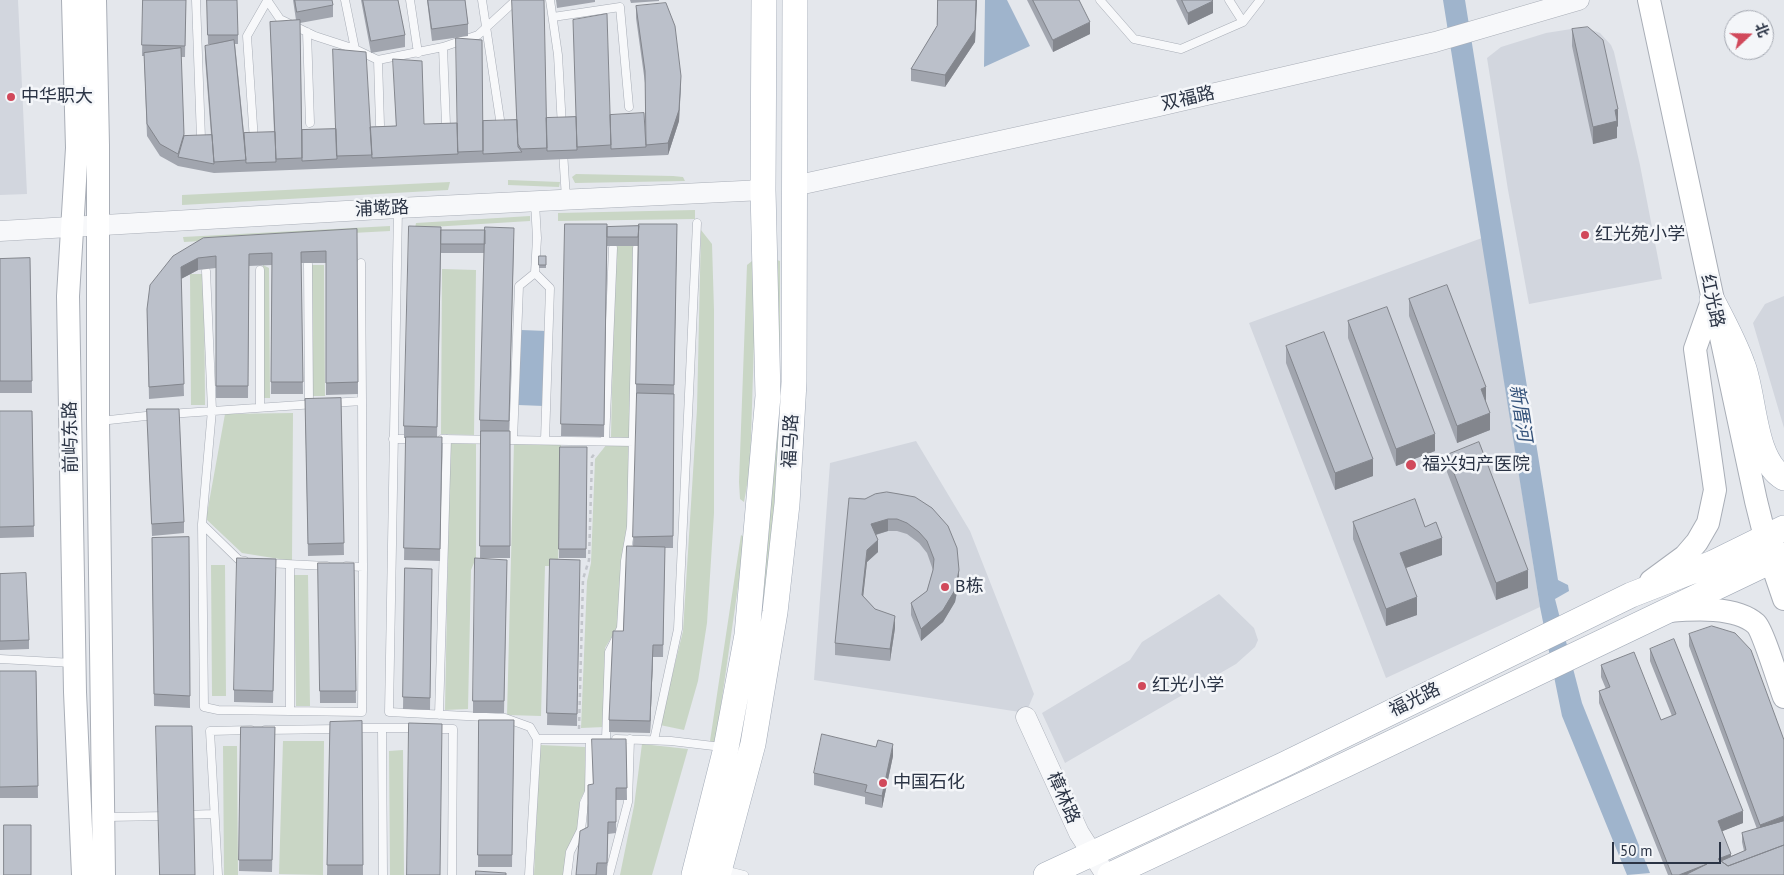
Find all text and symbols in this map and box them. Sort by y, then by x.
north arrow [1724,10,1774,60]
text: 北 [1751,20,1773,40]
street label: 双福路 [1159,82,1217,116]
place label: 中华职大 [21,86,93,108]
marker: 中华职大 [5,91,17,103]
street label: 浦墘路 [354,197,410,221]
place label: 红光苑小学 [1595,224,1685,246]
marker: 红光苑小学 [1579,229,1591,241]
street label: 红光路 [1696,272,1728,330]
water label: 新厝河 [1504,383,1536,443]
street label: 前屿东路 [60,401,82,473]
street label: 福马路 [779,413,803,469]
place label: 福兴妇产医院 [1422,454,1530,476]
marker: 福兴妇产医院 [1404,458,1418,472]
place label: B栋 [955,576,984,598]
marker: B栋 [939,581,951,593]
place label: 红光小学 [1152,675,1224,697]
street label: 福光路 [1386,678,1444,722]
marker: 红光小学 [1136,680,1148,692]
street label: 樟林路 [1042,769,1084,827]
place label: 中国石化 [893,772,965,794]
marker: 中国石化 [877,777,889,789]
scale bar [1614,832,1723,864]
text: 50 m [1620,841,1653,860]

